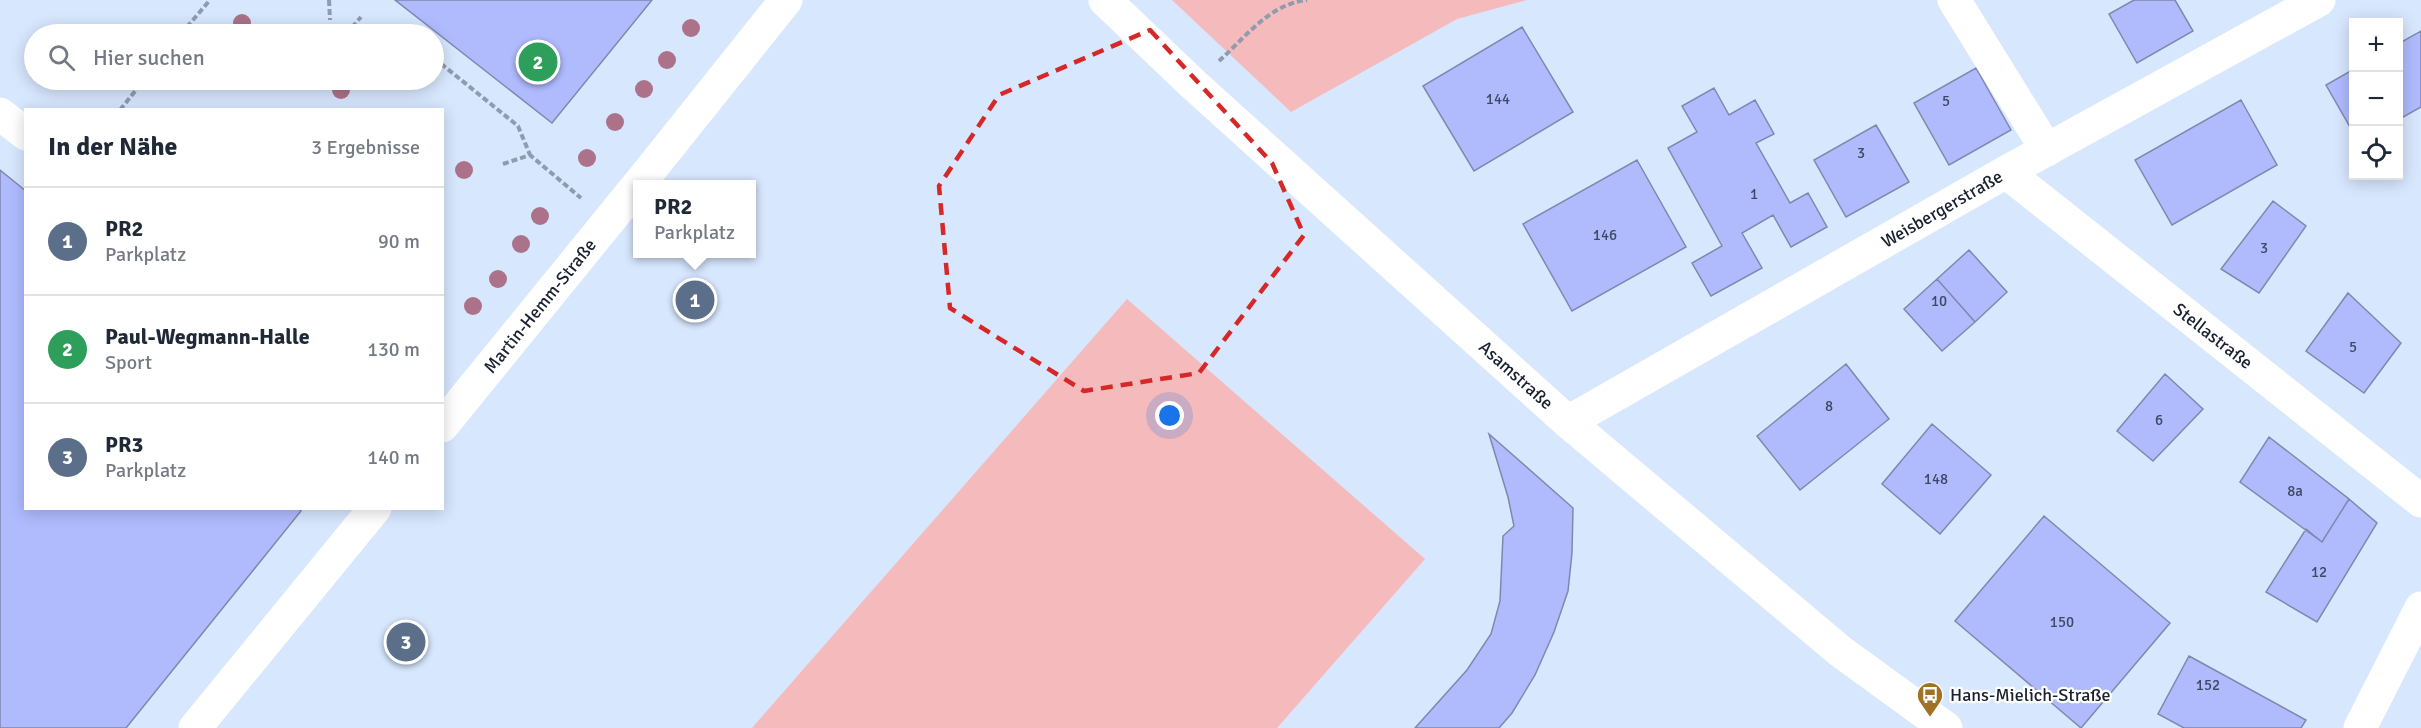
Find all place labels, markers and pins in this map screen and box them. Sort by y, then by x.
pin: 2 [518,40,558,84]
pin: 1 [676,278,714,322]
pin: 3 [386,620,426,664]
bus stop icon: Hans-Mielich-Straße [1915,680,1945,718]
place label: Hans-Mielich-Straße [1950,684,2111,706]

